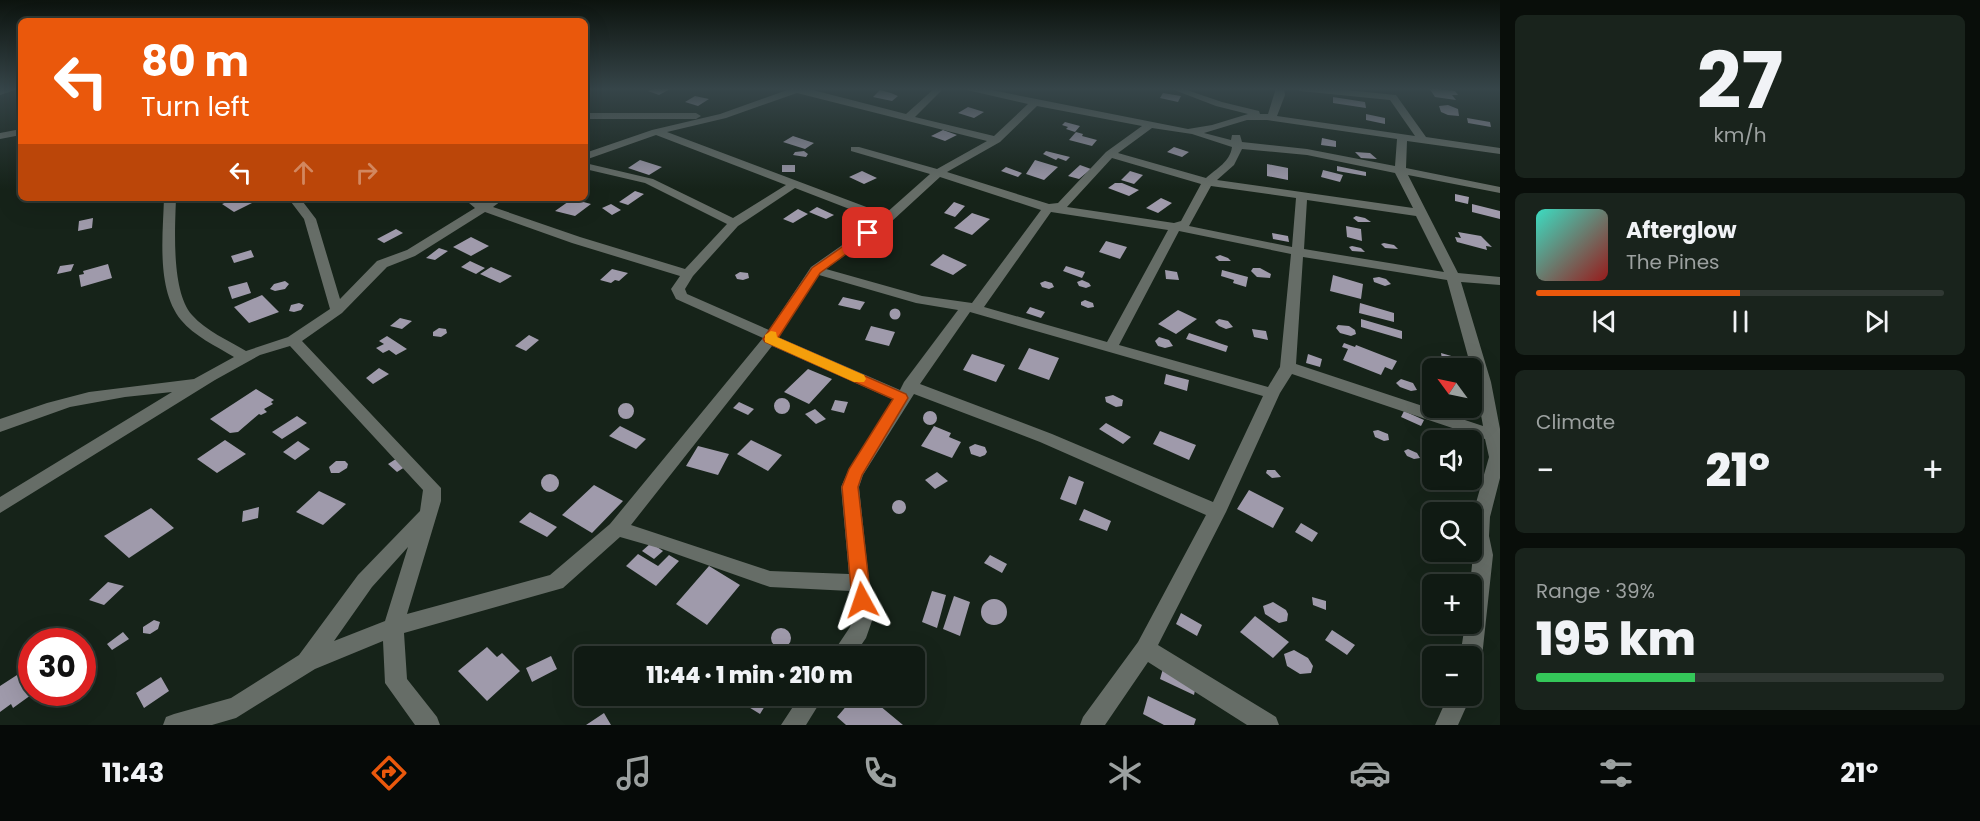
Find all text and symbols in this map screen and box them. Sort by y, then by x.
text: 27 [1697,26,1783,135]
text: 80 m [141,32,249,91]
icon: left [42,42,120,120]
text: Turn left [141,88,250,125]
text: km/h [1713,121,1767,149]
icon: left [224,156,257,189]
icon: ahead [287,156,320,189]
icon: right [350,156,383,189]
pin [842,207,893,258]
text: Afterglow [1626,215,1737,246]
icon: arrive [851,216,884,249]
text: The Pines [1626,248,1720,276]
icon: previous [1588,305,1621,338]
icon: pause [1724,305,1757,338]
icon: next [1860,305,1893,338]
north arrow [1422,358,1482,418]
map controls [1422,358,1482,706]
text: Climate [1536,408,1615,436]
button: sound [1422,430,1482,490]
text: 21° [1706,439,1770,502]
text: − [1536,447,1554,494]
text: + [1921,447,1944,494]
button: search [1422,502,1482,562]
position arrow [830,568,894,632]
button: + [1422,574,1482,634]
text: Range · 39% [1536,577,1655,605]
text: 195 km [1536,608,1696,671]
speed limit sign: 30 [18,628,96,706]
button: − [1422,646,1482,706]
text: 11:44 · 1 min · 210 m [646,660,853,691]
icon: directions [368,752,410,794]
icon: music [613,752,655,794]
icon: phone [859,752,901,794]
icon: climate [1104,752,1146,794]
icon: car [1349,752,1391,794]
icon: filters [1595,752,1637,794]
text: 11:43 [102,754,164,791]
text: 21° [1840,754,1878,791]

